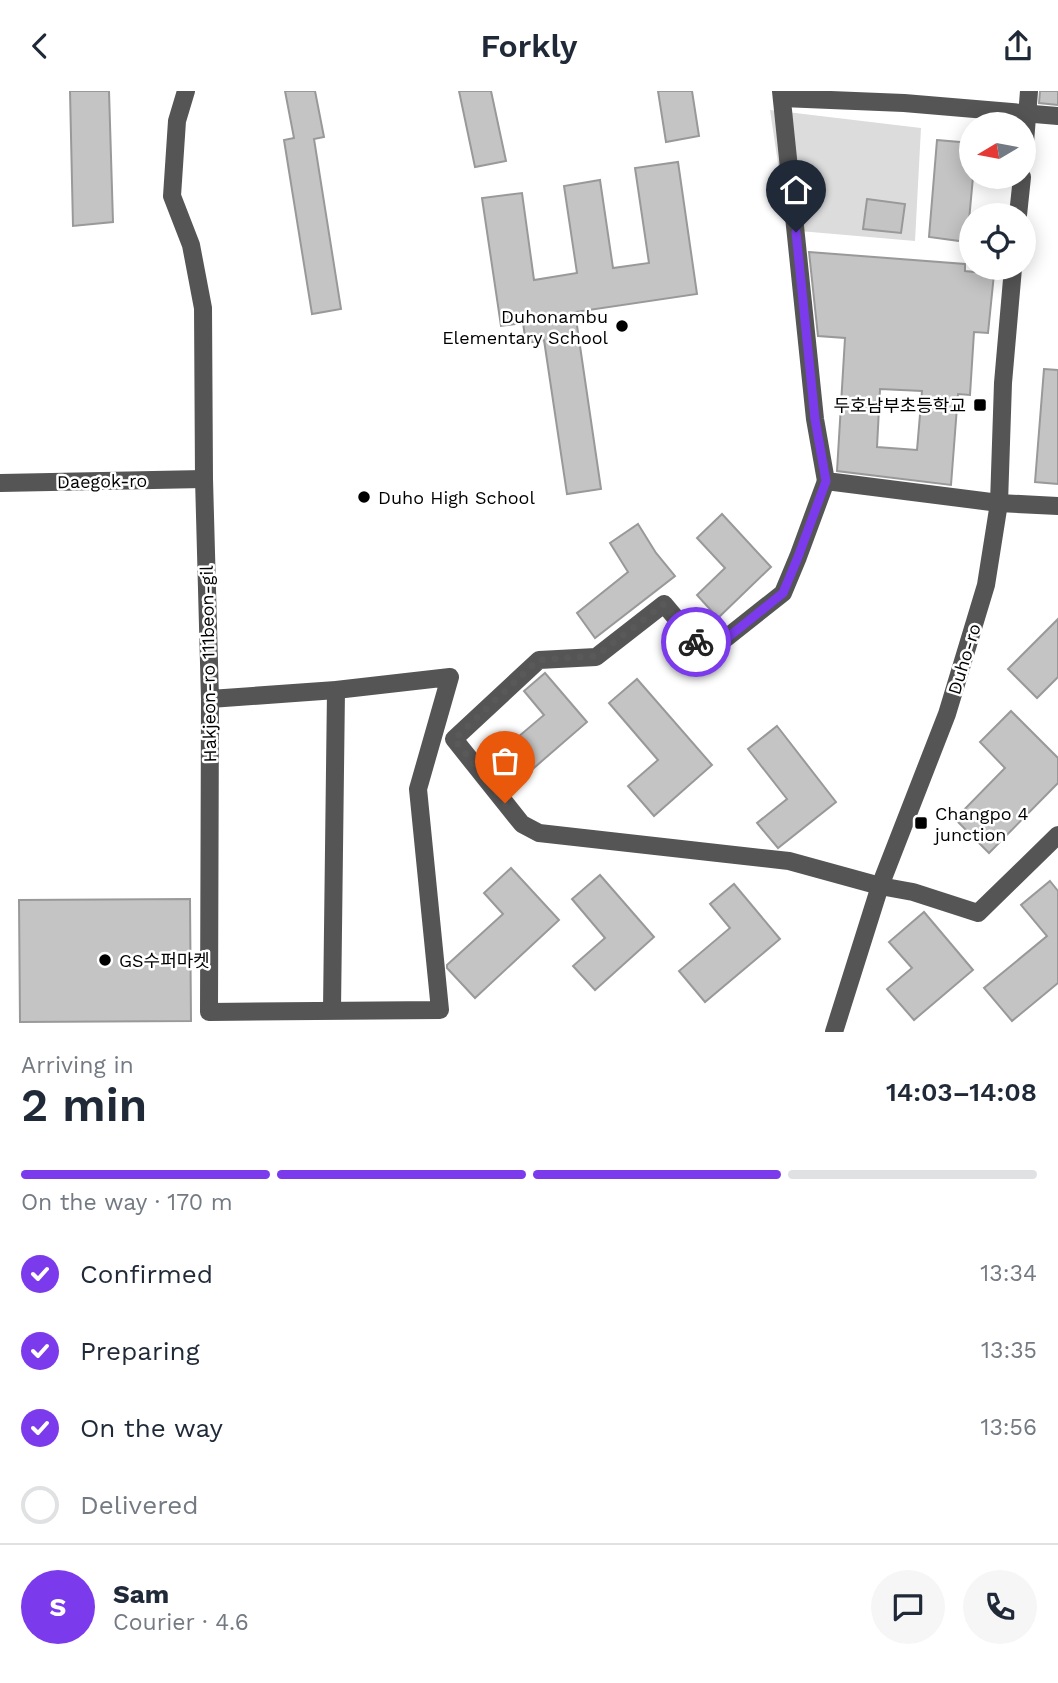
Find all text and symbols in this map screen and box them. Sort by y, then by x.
icon: back [21,27,59,65]
text: Forkly [481,27,577,65]
icon: share [999,27,1037,65]
north arrow [959,112,1036,189]
map controls [959,112,1036,280]
pin [766,160,826,232]
icon: home [777,171,815,209]
button: locate [959,203,1036,280]
place label: Duhonambu Elementary School [442,306,608,348]
marker: Duhonambu Elementary School [614,318,630,334]
place label: 두호남부초등학교 [834,395,966,416]
marker: 두호남부초등학교 [972,397,988,413]
street label: Daegok-ro [57,470,147,492]
place label: Duho High School [378,487,535,508]
marker: Duho High School [356,489,372,505]
street label: Hakjeon-ro 111beon-gil [196,565,220,763]
courier [661,607,731,677]
street label: Duho-ro [943,621,985,697]
icon: bike [677,623,715,661]
pin [475,731,535,803]
icon: bag [486,742,524,780]
place label: Changpo 4 junction [933,803,1029,845]
marker: Changpo 4 junction [913,815,929,831]
place label: GS수퍼마켓 [119,950,210,971]
marker: GS수퍼마켓 [97,952,113,968]
text: Arriving in [21,1052,134,1079]
text: 14:03–14:08 [886,1077,1037,1107]
text: 2 min [21,1078,147,1132]
text: On the way · 170 m [21,1189,233,1216]
icon: check [21,1255,59,1293]
text: Confirmed [80,1259,213,1289]
text: 13:34 [980,1260,1037,1287]
icon: check [21,1332,59,1370]
text: Preparing [80,1336,200,1366]
text: 13:35 [981,1337,1037,1364]
icon: check [21,1409,59,1447]
text: On the way [80,1413,223,1443]
text: 13:56 [980,1414,1037,1441]
text: Delivered [80,1490,199,1520]
button: chat [871,1570,945,1644]
button: phone [963,1570,1037,1644]
text: Sam [113,1579,169,1609]
text: S [50,1592,66,1622]
text: Courier · 4.6 [113,1609,249,1636]

